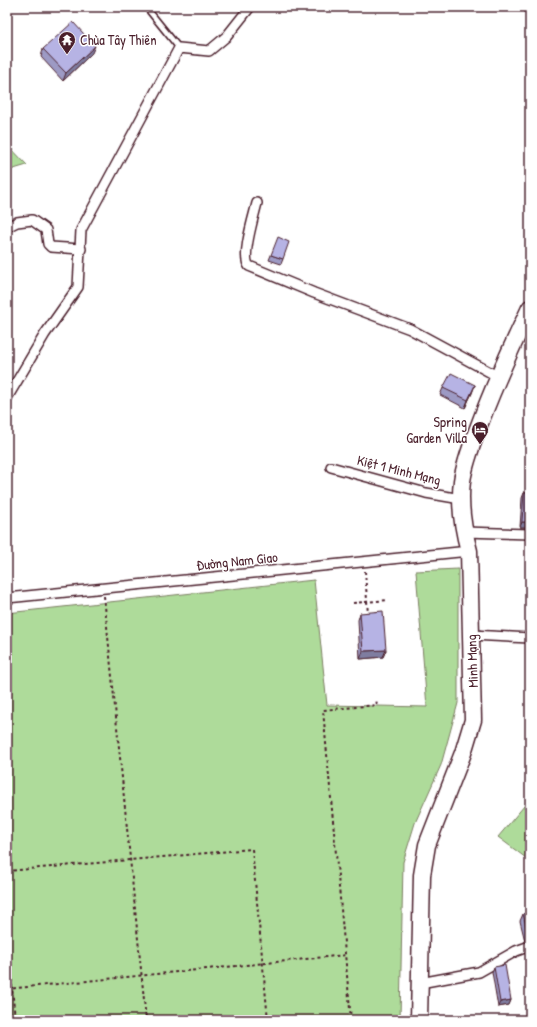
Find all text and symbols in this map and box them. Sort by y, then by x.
temple icon: Chùa Tây Thiên [57,30,77,55]
place label: Chùa Tây Thiên [80,30,157,50]
place label: Spring Garden Villa [406,412,467,447]
hotel icon: Spring Garden Villa [470,420,490,445]
street label: Kiệt 1 Minh Mạng [355,450,443,490]
street label: Đường Nam Giao [195,547,279,575]
street label: Minh Mạng [461,634,483,688]

